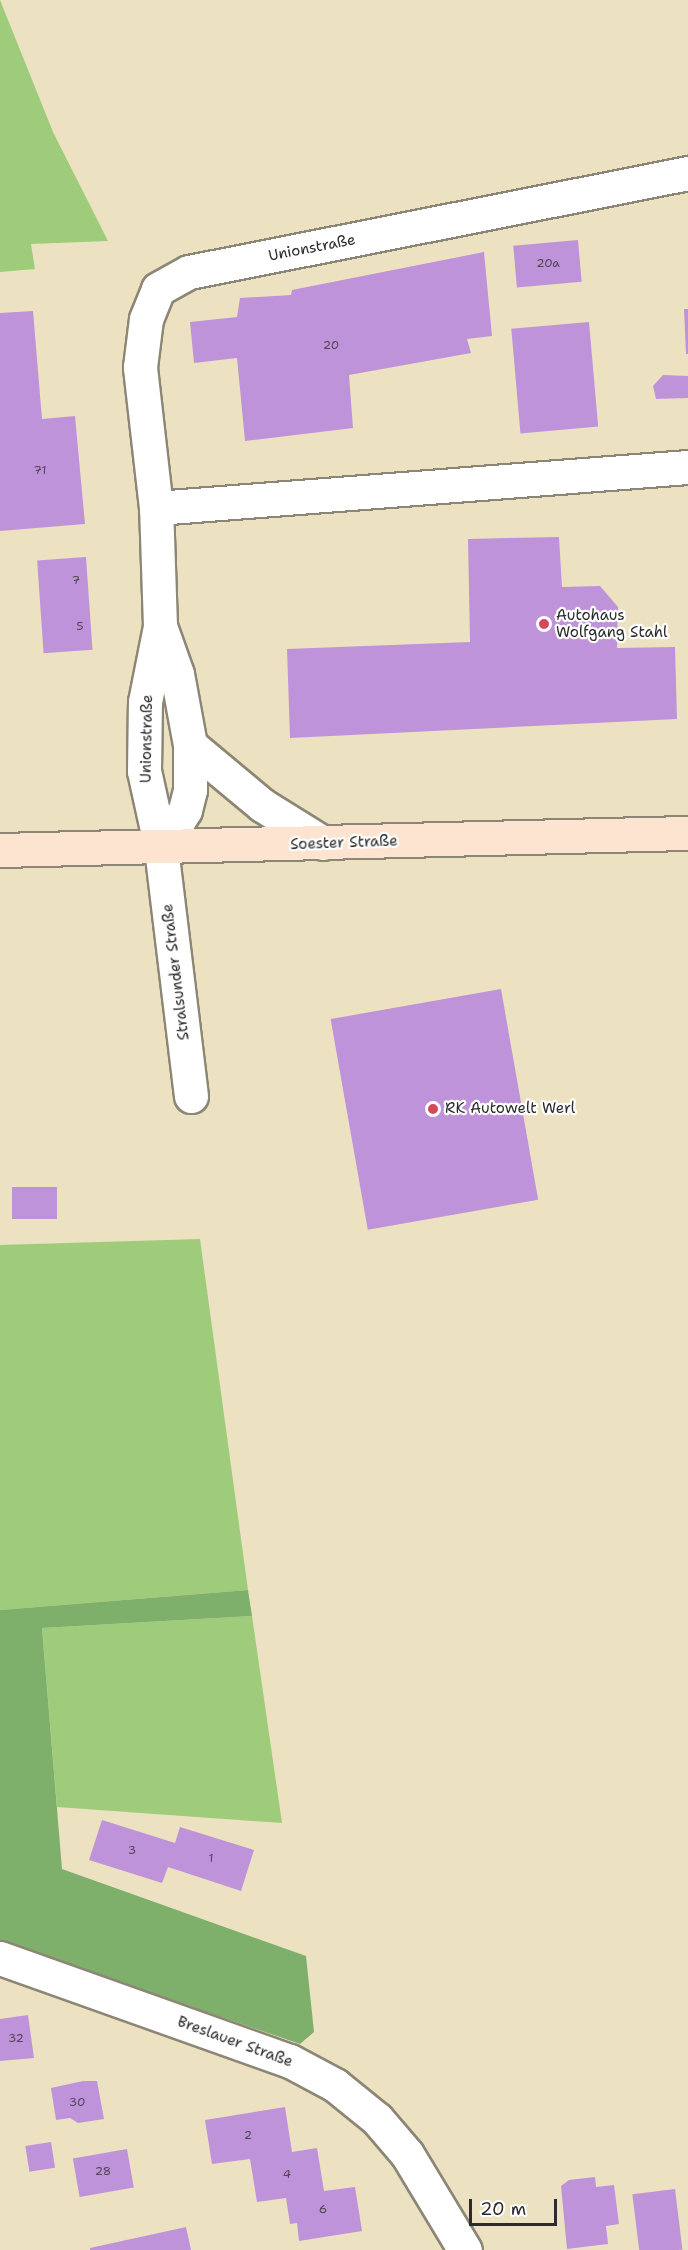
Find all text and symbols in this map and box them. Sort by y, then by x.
street label: Unionstraße [267,231,357,265]
house number: 20a [536,257,560,271]
house number: 20 [323,339,339,353]
house number: 71 [34,464,46,478]
house number: 7 [72,574,80,588]
place label: Autohaus Wolfgang Stahl [556,606,668,641]
marker: Autohaus Wolfgang Stahl [537,617,551,631]
house number: 5 [76,620,84,634]
street label: Unionstraße [137,695,157,783]
street label: Soester Straße [290,832,398,854]
street label: Stralsunder Straße [159,903,193,1041]
place label: RK Autowelt Werl [445,1100,575,1118]
marker: RK Autowelt Werl [426,1102,440,1116]
house number: 3 [128,1844,136,1858]
house number: 1 [208,1852,214,1866]
street label: Breslauer Straße [175,2013,295,2071]
house number: 32 [8,2032,24,2046]
house number: 30 [69,2096,85,2110]
house number: 2 [244,2129,252,2143]
house number: 28 [95,2165,111,2179]
house number: 4 [283,2168,291,2182]
scale bar [472,2187,560,2225]
text: 20 m [480,2197,526,2221]
house number: 6 [319,2203,327,2217]

